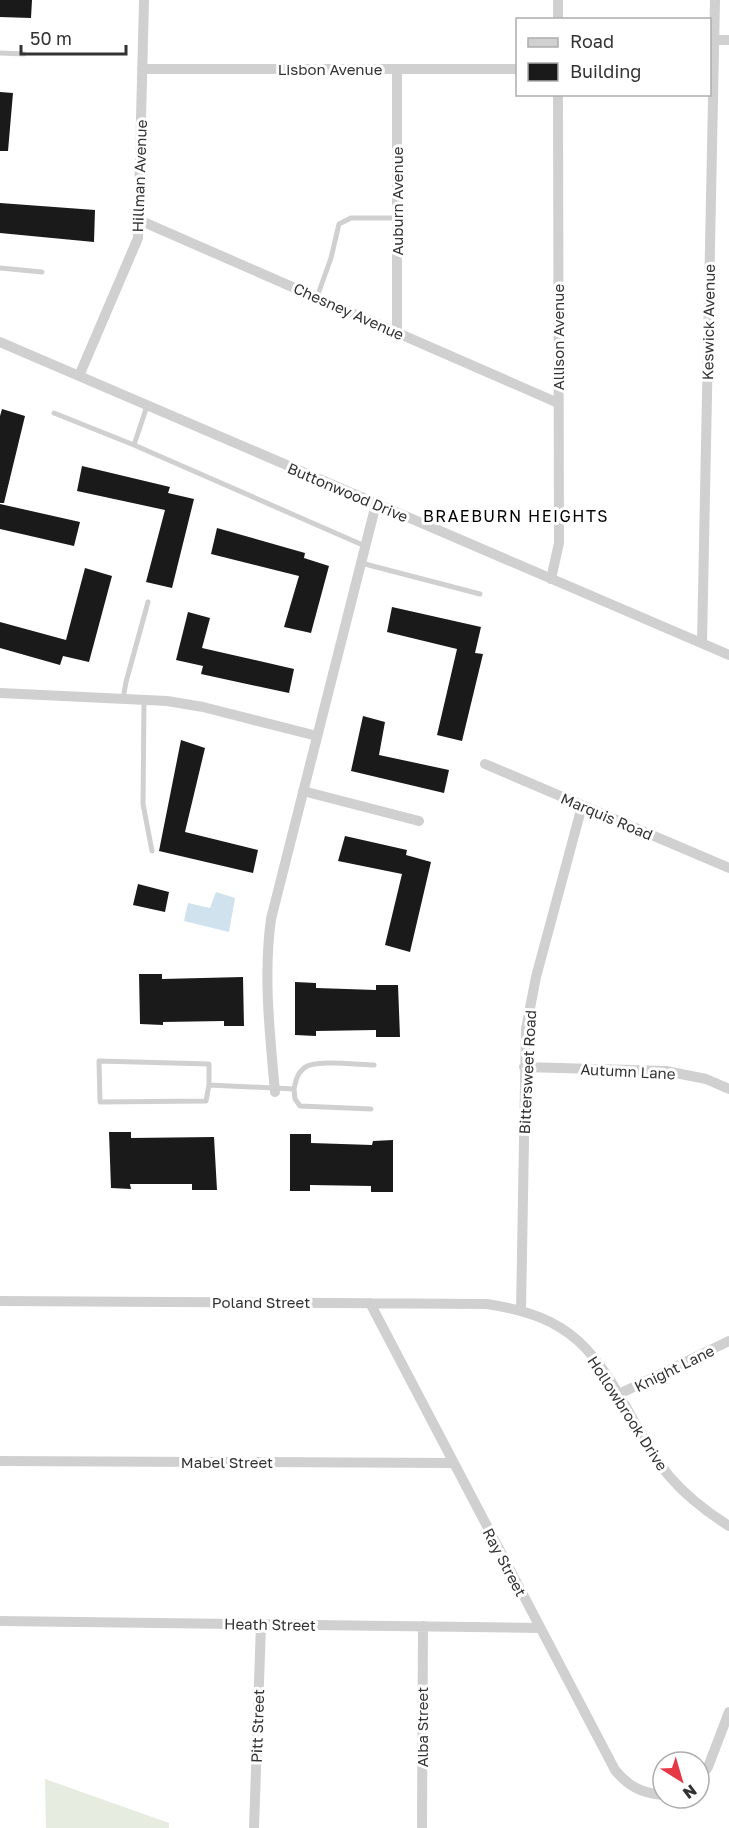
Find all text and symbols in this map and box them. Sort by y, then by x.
scale bar [21,18,126,56]
legend [516,18,711,96]
text: 50 m [30,27,72,49]
text: Road [570,30,614,52]
street label: Lisbon Avenue [278,60,383,78]
text: Building [570,60,641,82]
street label: Hillman Avenue [128,119,150,233]
street label: Auburn Avenue [388,146,406,255]
street label: Keswick Avenue [698,263,718,380]
street label: Chesney Avenue [291,279,407,344]
street label: Allison Avenue [549,284,567,390]
street label: Buttonwood Drive [285,458,411,526]
district label: BRAEBURN HEIGHTS [423,506,609,526]
street label: Marquis Road [558,789,656,843]
street label: Bittersweet Road [515,1009,539,1135]
street label: Autumn Lane [580,1060,676,1082]
street label: Poland Street [212,1293,310,1311]
street label: Knight Lane [631,1341,717,1395]
street label: Hollowbrook Drive [584,1352,672,1474]
street label: Mabel Street [181,1453,273,1471]
street label: Ray Street [479,1525,531,1599]
street label: Heath Street [224,1614,316,1634]
street label: Alba Street [413,1687,431,1767]
street label: Pitt Street [247,1689,267,1763]
north arrow [651,1750,711,1810]
text: N [679,1780,701,1804]

